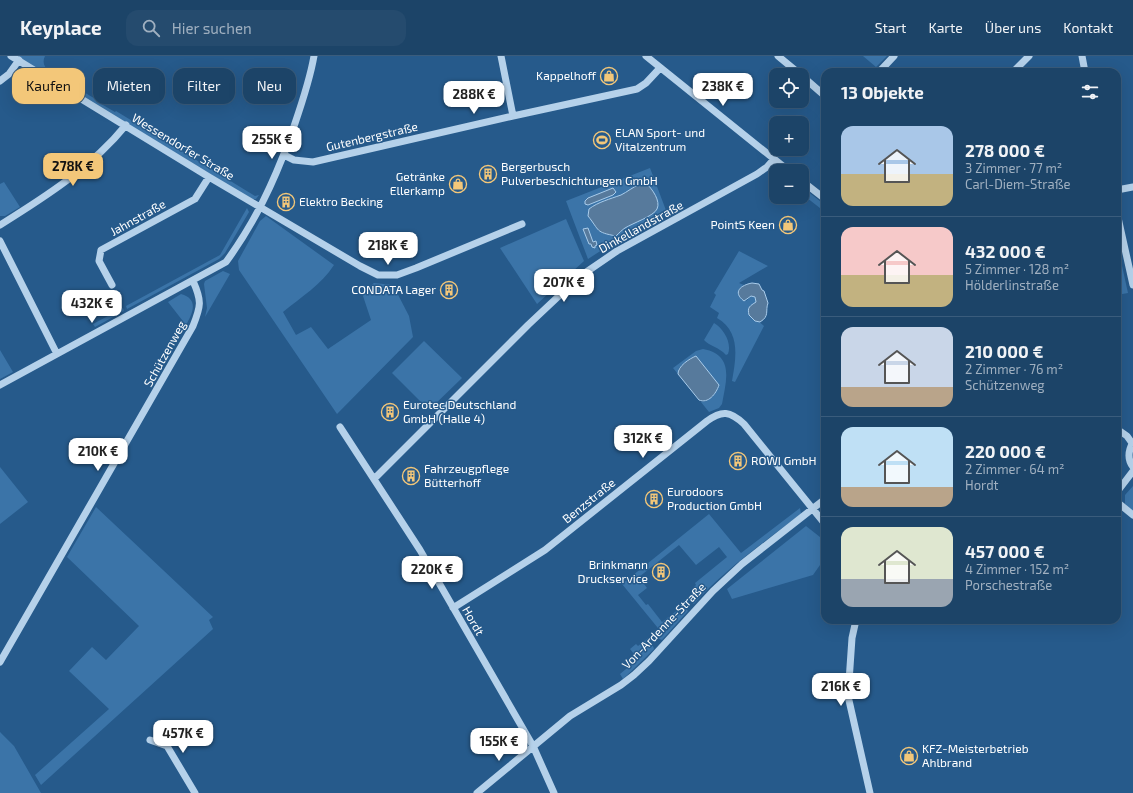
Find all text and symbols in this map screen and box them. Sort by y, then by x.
search box [126,10,406,46]
text: Keyplace [20,16,102,39]
icon: search [140,17,162,39]
text: Hier suchen [172,19,252,37]
text: Start [875,19,906,36]
text: Karte [928,19,963,36]
text: Über uns [985,19,1041,36]
text: Kontakt [1063,19,1113,36]
shop icon: Kappelhoff [599,66,619,86]
chip: Kaufen [12,68,85,104]
chip: Mieten [93,68,165,104]
chip: Filter [173,68,235,104]
chip: Neu [243,68,296,104]
place label: Kappelhoff [536,68,596,82]
map controls [769,68,809,204]
button: locate [769,68,809,108]
pin: 238K € [690,73,756,107]
text: 238K € [702,78,744,94]
pin: 288K € [441,81,507,115]
icon: filters [1079,81,1101,103]
text: 13 Objekte [841,82,924,102]
text: 288K € [452,86,496,102]
street label: Wessendorfer Straße [130,110,237,182]
button: + [769,116,809,156]
street label: Gutenbergstraße [325,119,419,153]
place label: ELAN Sport- und Vitalzentrum [615,125,705,153]
pin: 255K € [239,126,305,160]
sports icon: ELAN Sport- und Vitalzentrum [592,130,612,150]
text: 255K € [251,131,293,147]
text: 278 000 € [965,140,1045,160]
icon: home [873,142,921,190]
pin: 278K € [40,153,106,187]
text: 278K € [52,158,94,174]
place label: Bergerbusch Pulverbeschichtungen GmbH [501,159,658,187]
text: 3 Zimmer · 77 m² [965,160,1062,176]
building icon: Bergerbusch Pulverbeschichtungen GmbH [478,164,498,184]
button: − [769,164,809,204]
place label: Getränke Ellerkamp [390,169,445,197]
shop icon: Getränke Ellerkamp [448,174,468,194]
text: Carl-Diem-Straße [965,176,1070,192]
building icon: Elektro Becking [276,192,296,212]
place label: Elektro Becking [299,194,383,208]
street label: Jahnstraße [107,196,168,238]
street label: Dinkellandstraße [596,197,685,255]
shop icon: PointS Keen [778,215,798,235]
place label: PointS Keen [710,217,775,231]
pin: 218K € [355,232,421,266]
text: 218K € [368,237,408,253]
text: 432 000 € [965,241,1046,261]
icon: home [873,243,921,291]
text: 5 Zimmer · 128 m² [965,261,1069,277]
pin: 207K € [531,269,597,303]
text: 207K € [543,274,585,290]
text: Hölderlinstraße [965,277,1059,293]
building icon: CONDATA Lager [439,280,459,300]
place label: CONDATA Lager [351,282,436,296]
pin: 432K € [59,290,125,324]
text: 432K € [71,295,113,311]
street label: Schützenweg [140,318,188,389]
text: 210 000 € [965,341,1043,361]
icon: home [873,343,921,391]
text: 2 Zimmer · 76 m² [965,361,1063,377]
text: Schützenweg [965,377,1045,393]
place label: Eurotec Deutschland GmbH (Halle 4) [403,397,516,425]
building icon: Eurotec Deutschland GmbH (Halle 4) [380,402,400,422]
pin: 312K € [610,425,676,459]
text: 312K € [623,430,663,446]
pin: 210K € [65,438,131,472]
text: 220 000 € [965,441,1046,461]
text: 210K € [78,443,118,459]
icon: home [873,443,921,491]
building icon: ROWI GmbH [728,451,748,471]
place label: ROWI GmbH [751,453,817,467]
place label: Fahrzeugpflege Bütterhoff [424,461,509,489]
text: 2 Zimmer · 64 m² [965,461,1064,477]
building icon: Fahrzeugpflege Bütterhoff [401,466,421,486]
street label: Benzstraße [559,475,617,526]
text: Hordt [965,477,999,493]
place label: Eurodoors Production GmbH [667,484,762,512]
building icon: Eurodoors Production GmbH [644,489,664,509]
text: 457 000 € [965,541,1045,561]
icon: home [873,543,921,591]
pin: 220K € [399,556,465,590]
place label: Brinkmann Druckservice [577,557,648,585]
text: 220K € [411,561,453,577]
text: 4 Zimmer · 152 m² [965,561,1069,577]
building icon: Brinkmann Druckservice [651,562,671,582]
text: Porschestraße [965,577,1052,593]
street label: Von-Ardenne-Straße [619,579,708,671]
street label: Hordt [460,604,488,638]
pin: 216K € [808,673,874,707]
text: 216K € [821,678,861,694]
pin: 457K € [150,720,216,754]
text: 457K € [162,725,204,741]
pin: 155K € [466,728,532,762]
text: 155K € [479,733,519,749]
place label: KFZ-Meisterbetrieb Ahlbrand [922,741,1029,769]
shop icon: KFZ-Meisterbetrieb Ahlbrand [899,746,919,766]

